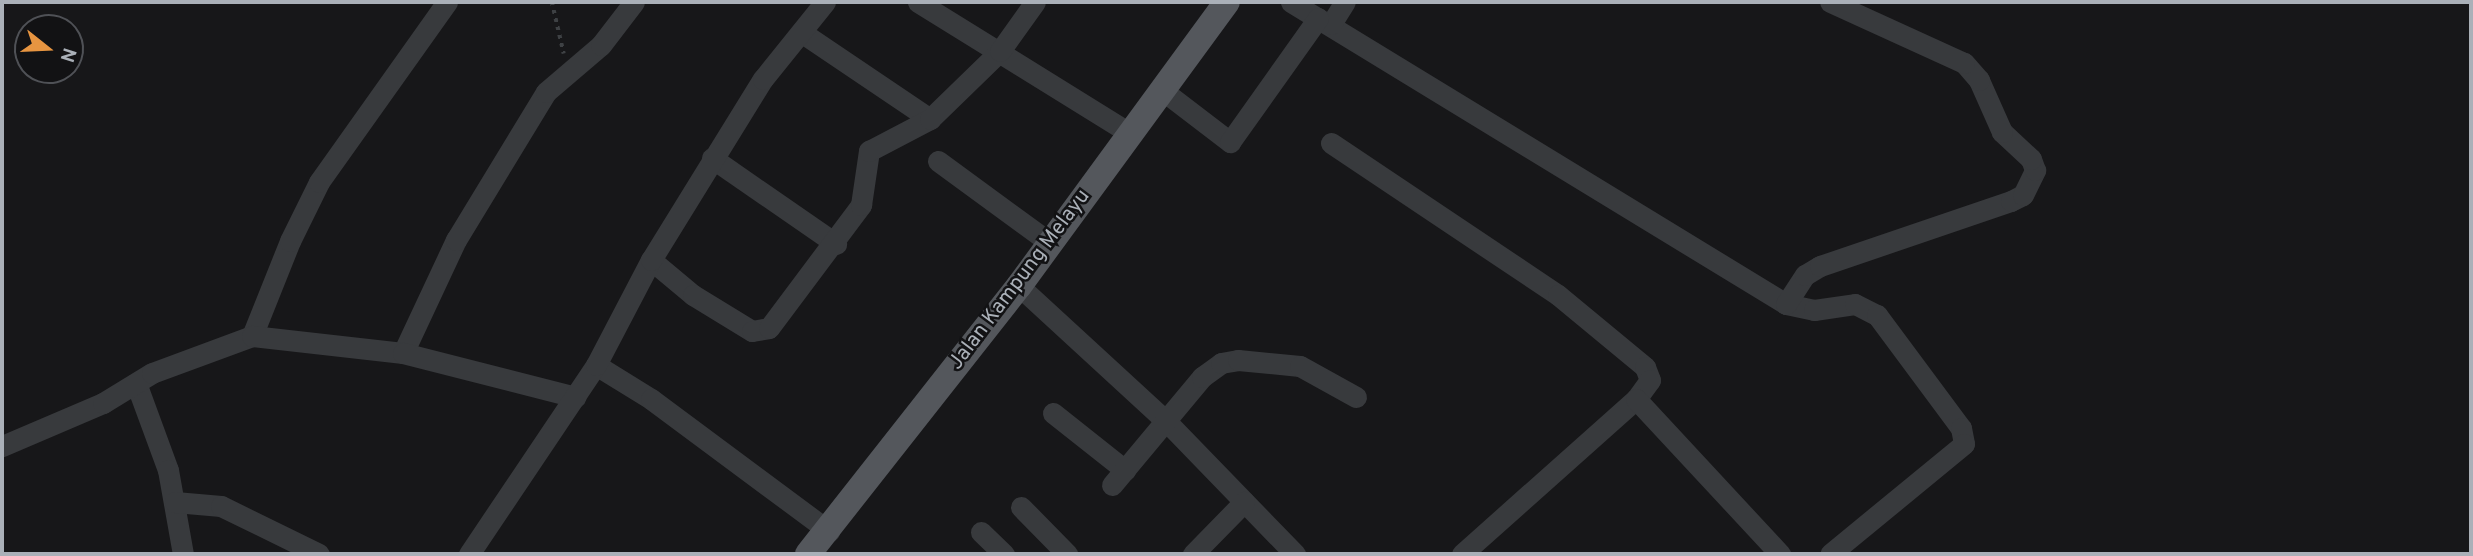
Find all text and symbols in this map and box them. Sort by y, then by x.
north arrow [14,14,84,84]
text: N [54,45,81,65]
street label: Jalan Kampung Melayu [944,185,1096,375]

